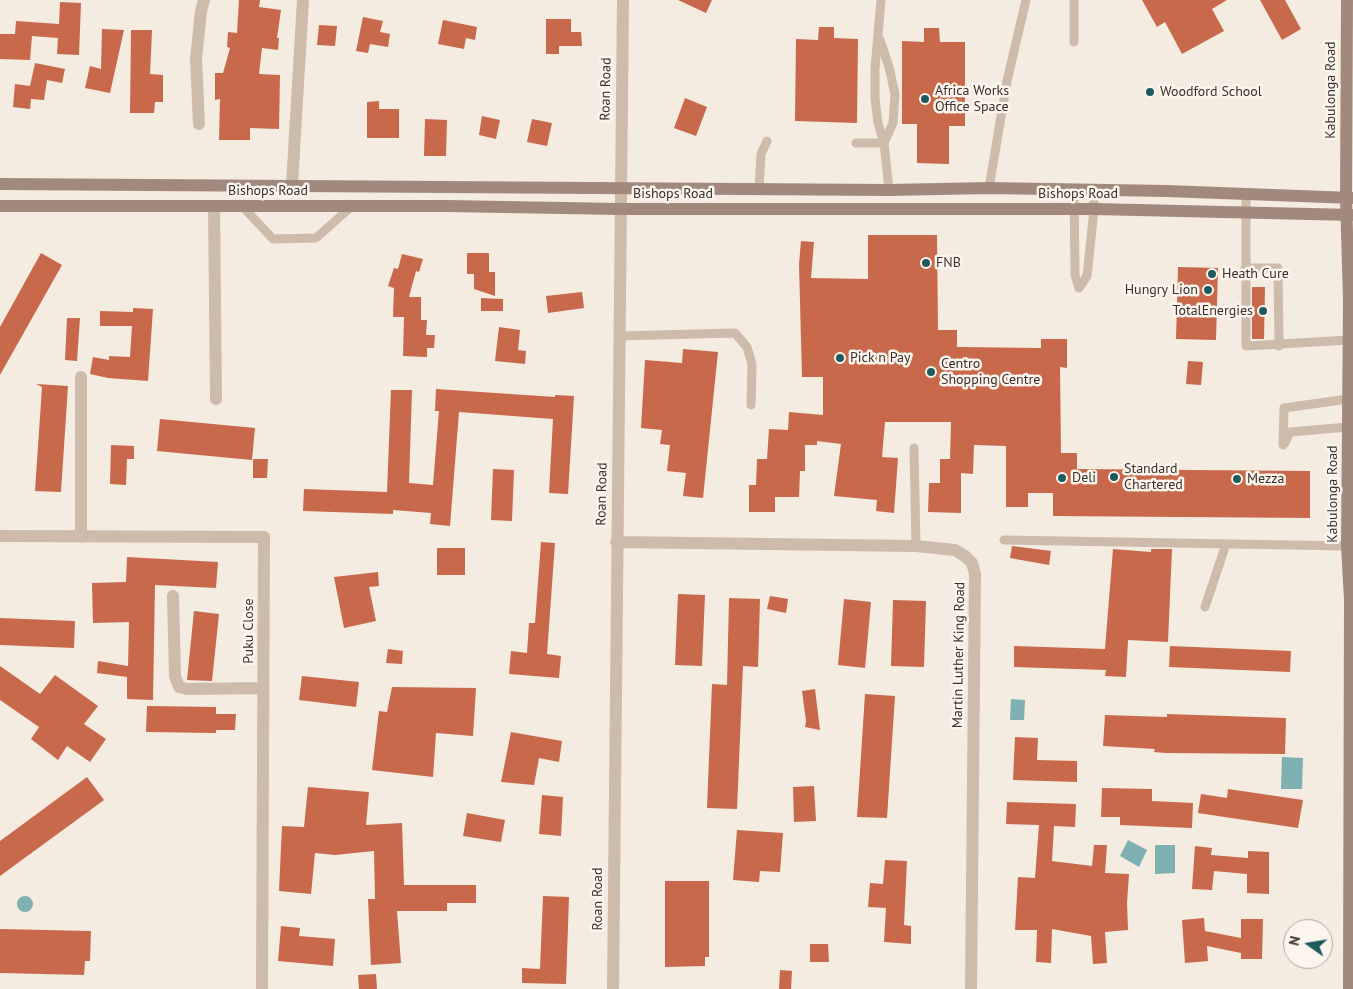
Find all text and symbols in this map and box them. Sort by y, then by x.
street label: Kabulonga Road [1323,41,1339,139]
street label: Roan Road [597,57,615,121]
place label: Africa Works Office Space [935,83,1009,115]
place label: Woodford School [1160,84,1262,100]
marker: Woodford School [1144,86,1156,98]
marker: Africa Works Office Space [919,93,931,105]
street label: Bishops Road [228,183,308,199]
street label: Bishops Road [633,186,713,202]
street label: Bishops Road [1038,186,1118,202]
place label: FNB [936,255,961,271]
marker: FNB [920,257,932,269]
place label: Heath Cure [1222,266,1289,282]
marker: Heath Cure [1206,268,1218,280]
place label: Hungry Lion [1125,282,1198,298]
marker: Hungry Lion [1202,284,1214,296]
place label: TotalEnergies [1172,303,1253,319]
marker: TotalEnergies [1257,305,1269,317]
place label: Pick n Pay [850,350,911,366]
marker: Pick n Pay [834,352,846,364]
place label: Centro Shopping Centre [941,356,1040,388]
marker: Centro Shopping Centre [925,366,937,378]
street label: Kabulonga Road [1325,445,1341,543]
place label: Standard Chartered [1124,461,1183,494]
street label: Roan Road [593,462,611,526]
place label: Deli [1072,470,1096,486]
marker: Standard Chartered [1108,471,1120,483]
place label: Mezza [1247,471,1284,487]
marker: Deli [1056,472,1068,484]
marker: Mezza [1231,473,1243,485]
street label: Martin Luther King Road [949,582,969,728]
street label: Puku Close [241,598,257,664]
street label: Roan Road [590,867,606,931]
north arrow [1283,919,1333,969]
text: N [1285,934,1304,947]

